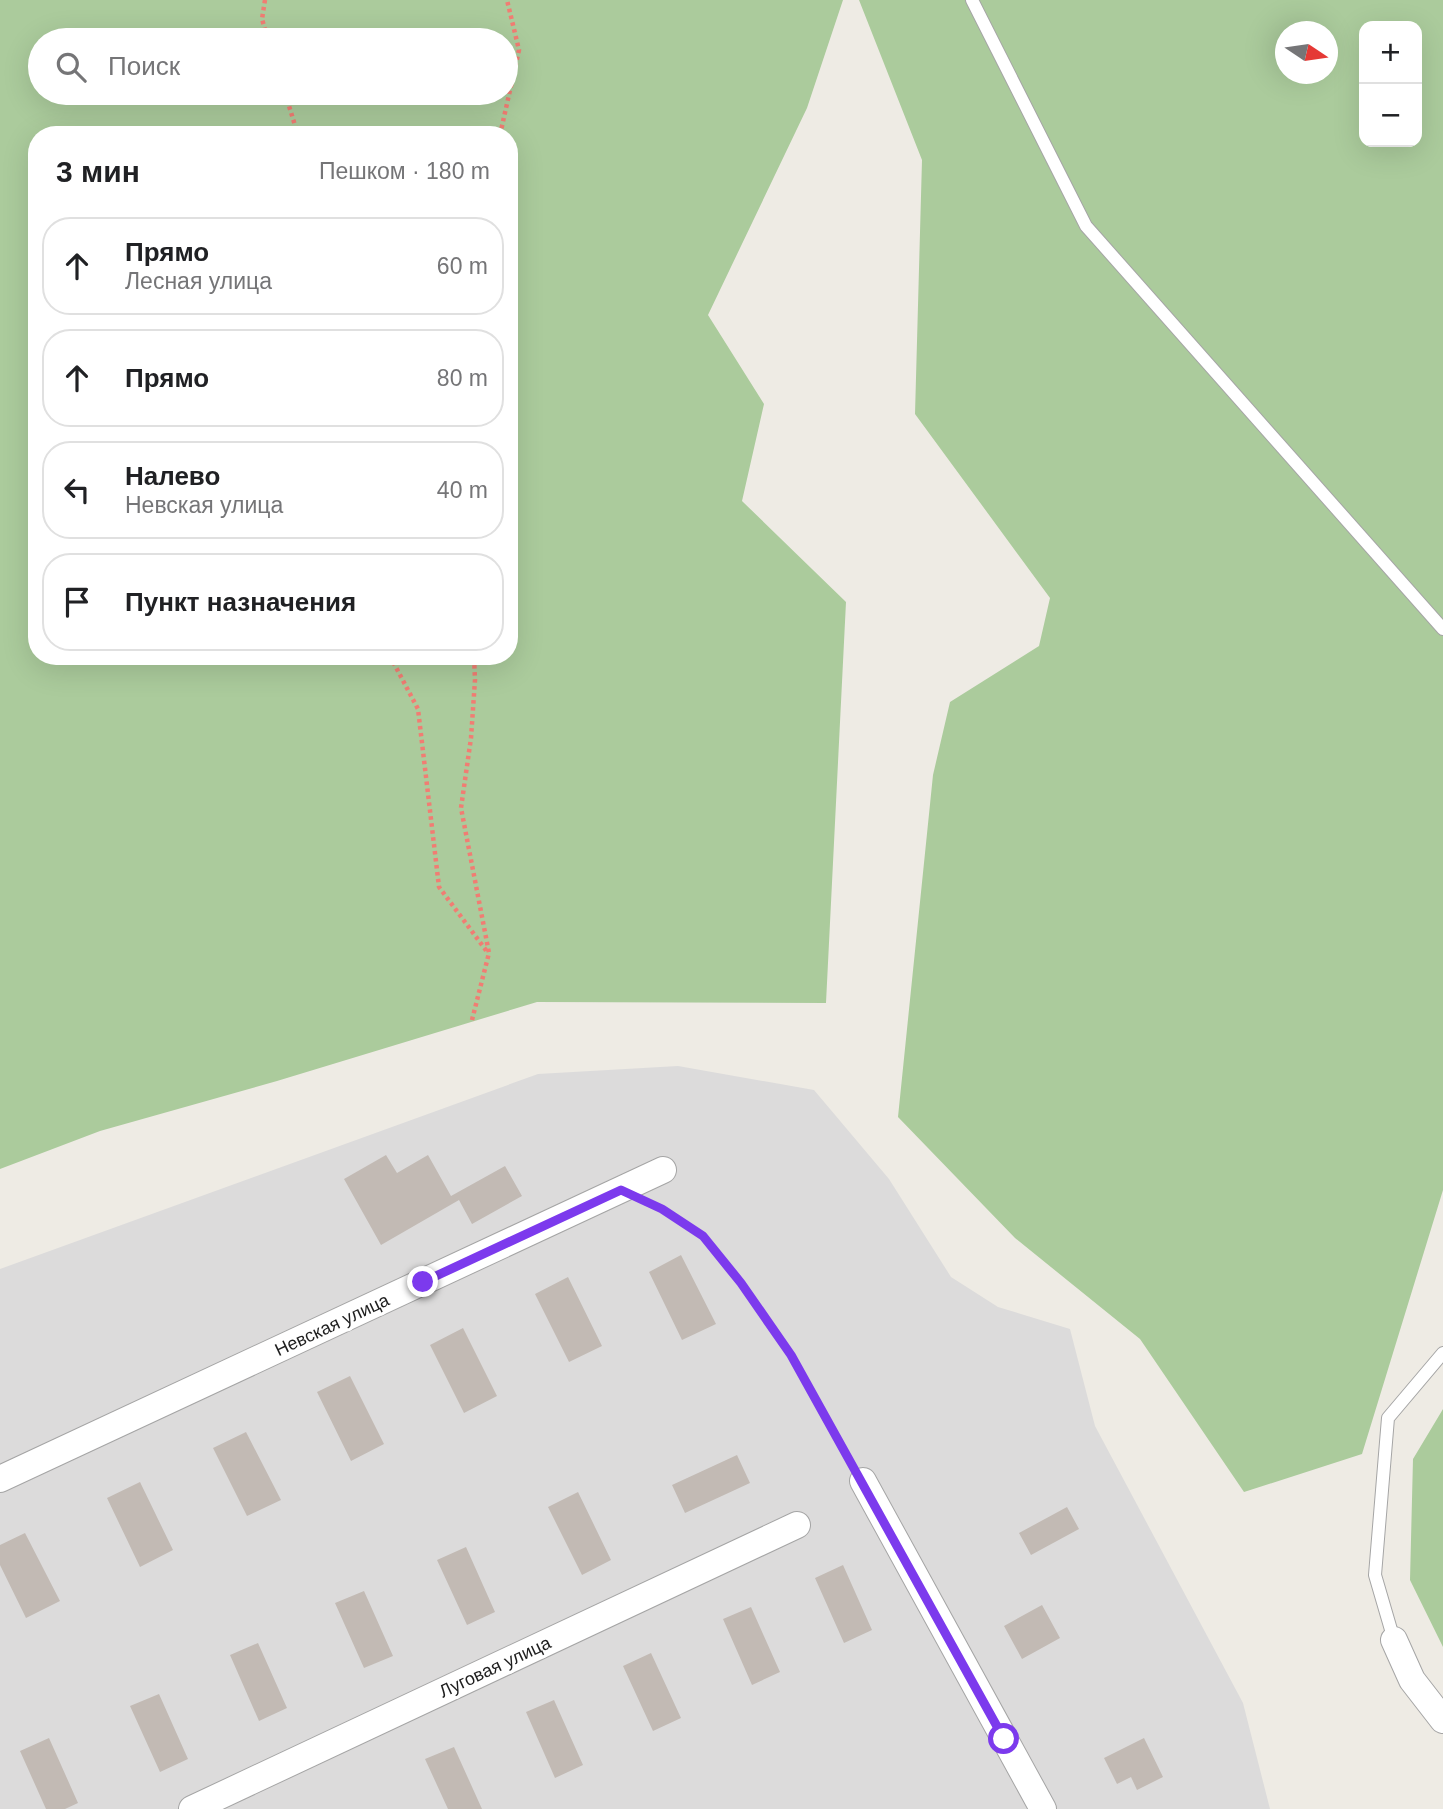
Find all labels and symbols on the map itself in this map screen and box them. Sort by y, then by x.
north arrow [1275,21,1338,84]
route end [407,1266,438,1297]
street label: Невская улица [272,1289,393,1360]
street label: Луговая улица [436,1632,555,1702]
route start [988,1723,1019,1754]

